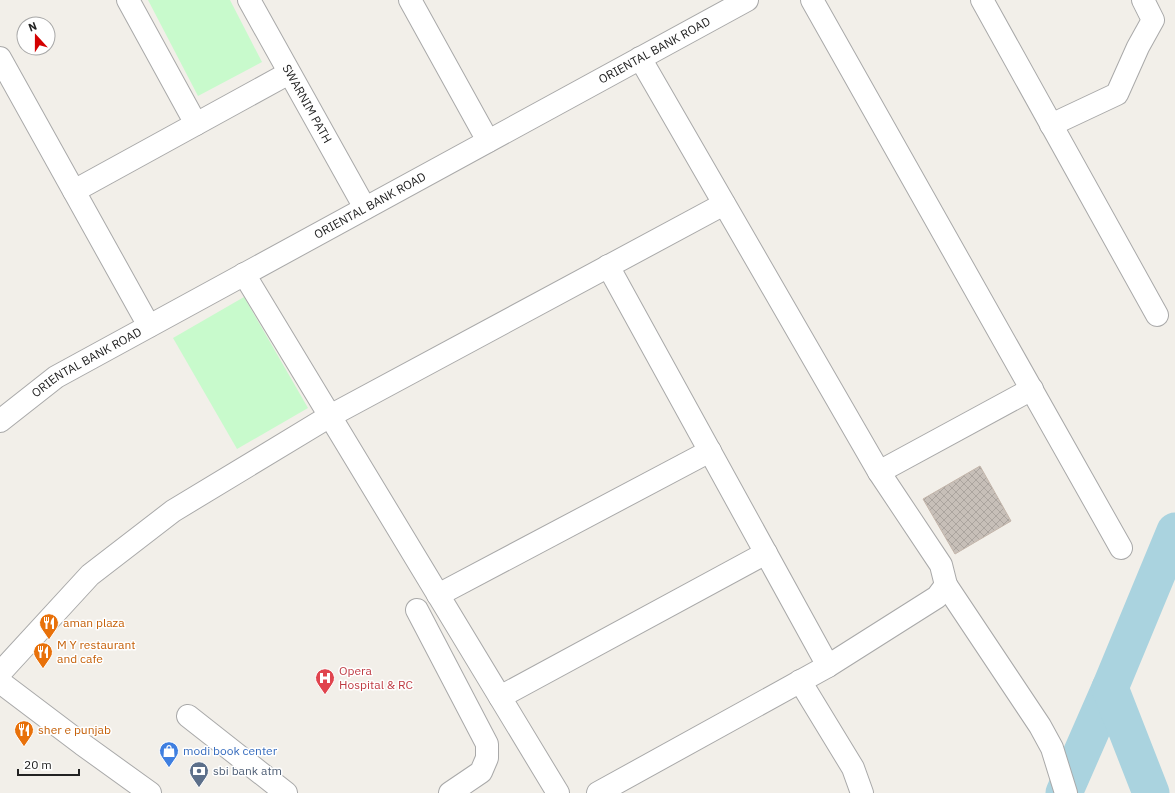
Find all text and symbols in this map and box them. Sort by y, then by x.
street label: ORIENTAL BANK ROAD [596,13,713,87]
north arrow [16,16,56,56]
text: N [26,19,39,35]
street label: SWARNIM PATH [279,62,335,146]
street label: ORIENTAL BANK ROAD [311,169,428,242]
street label: ORIENTAL BANK ROAD [28,324,144,400]
restaurant icon: aman plaza [38,612,60,640]
place label: aman plaza [63,615,125,630]
place label: M Y restaurant and cafe [57,637,135,666]
restaurant icon: M Y restaurant and cafe [32,641,54,669]
place label: Opera Hospital & RC [339,663,413,692]
hospital icon: Opera Hospital & RC [314,667,336,695]
restaurant icon: sher e punjab [13,719,35,747]
place label: sher e punjab [38,722,111,737]
shop icon: modi book center [158,740,180,768]
place label: modi book center [183,743,278,758]
scale bar [18,751,79,777]
text: 20 m [24,757,52,772]
bank icon: sbi bank atm [188,760,210,788]
place label: sbi bank atm [213,763,282,778]

